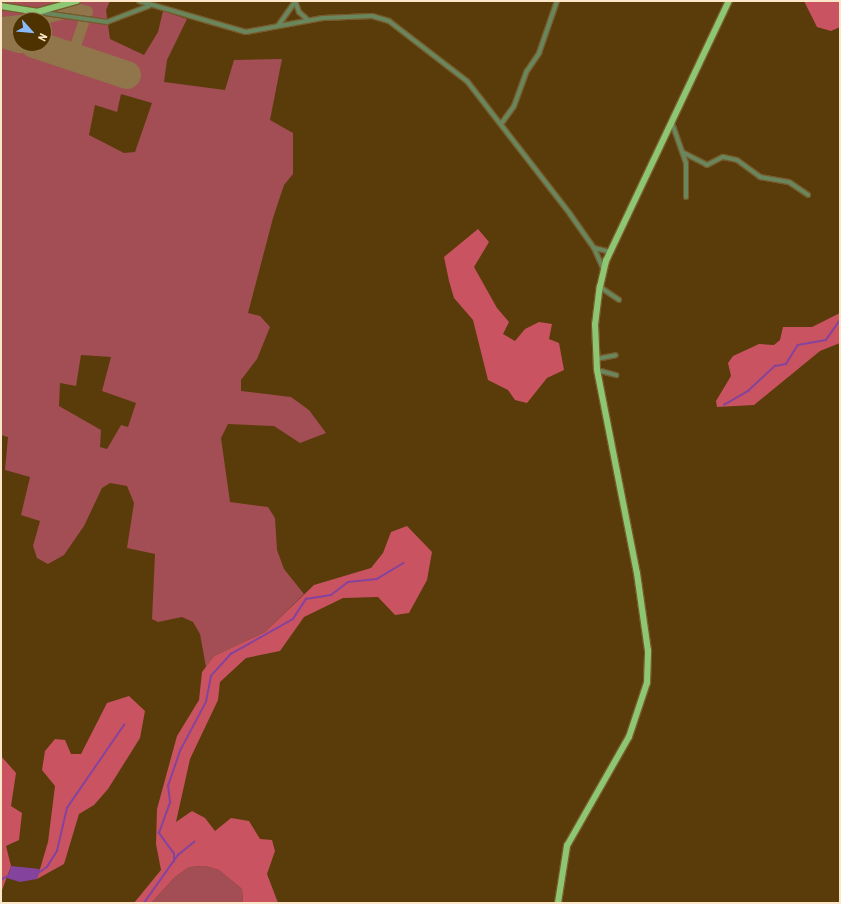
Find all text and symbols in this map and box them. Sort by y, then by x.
north arrow [12,12,52,52]
text: N [35,31,50,43]

